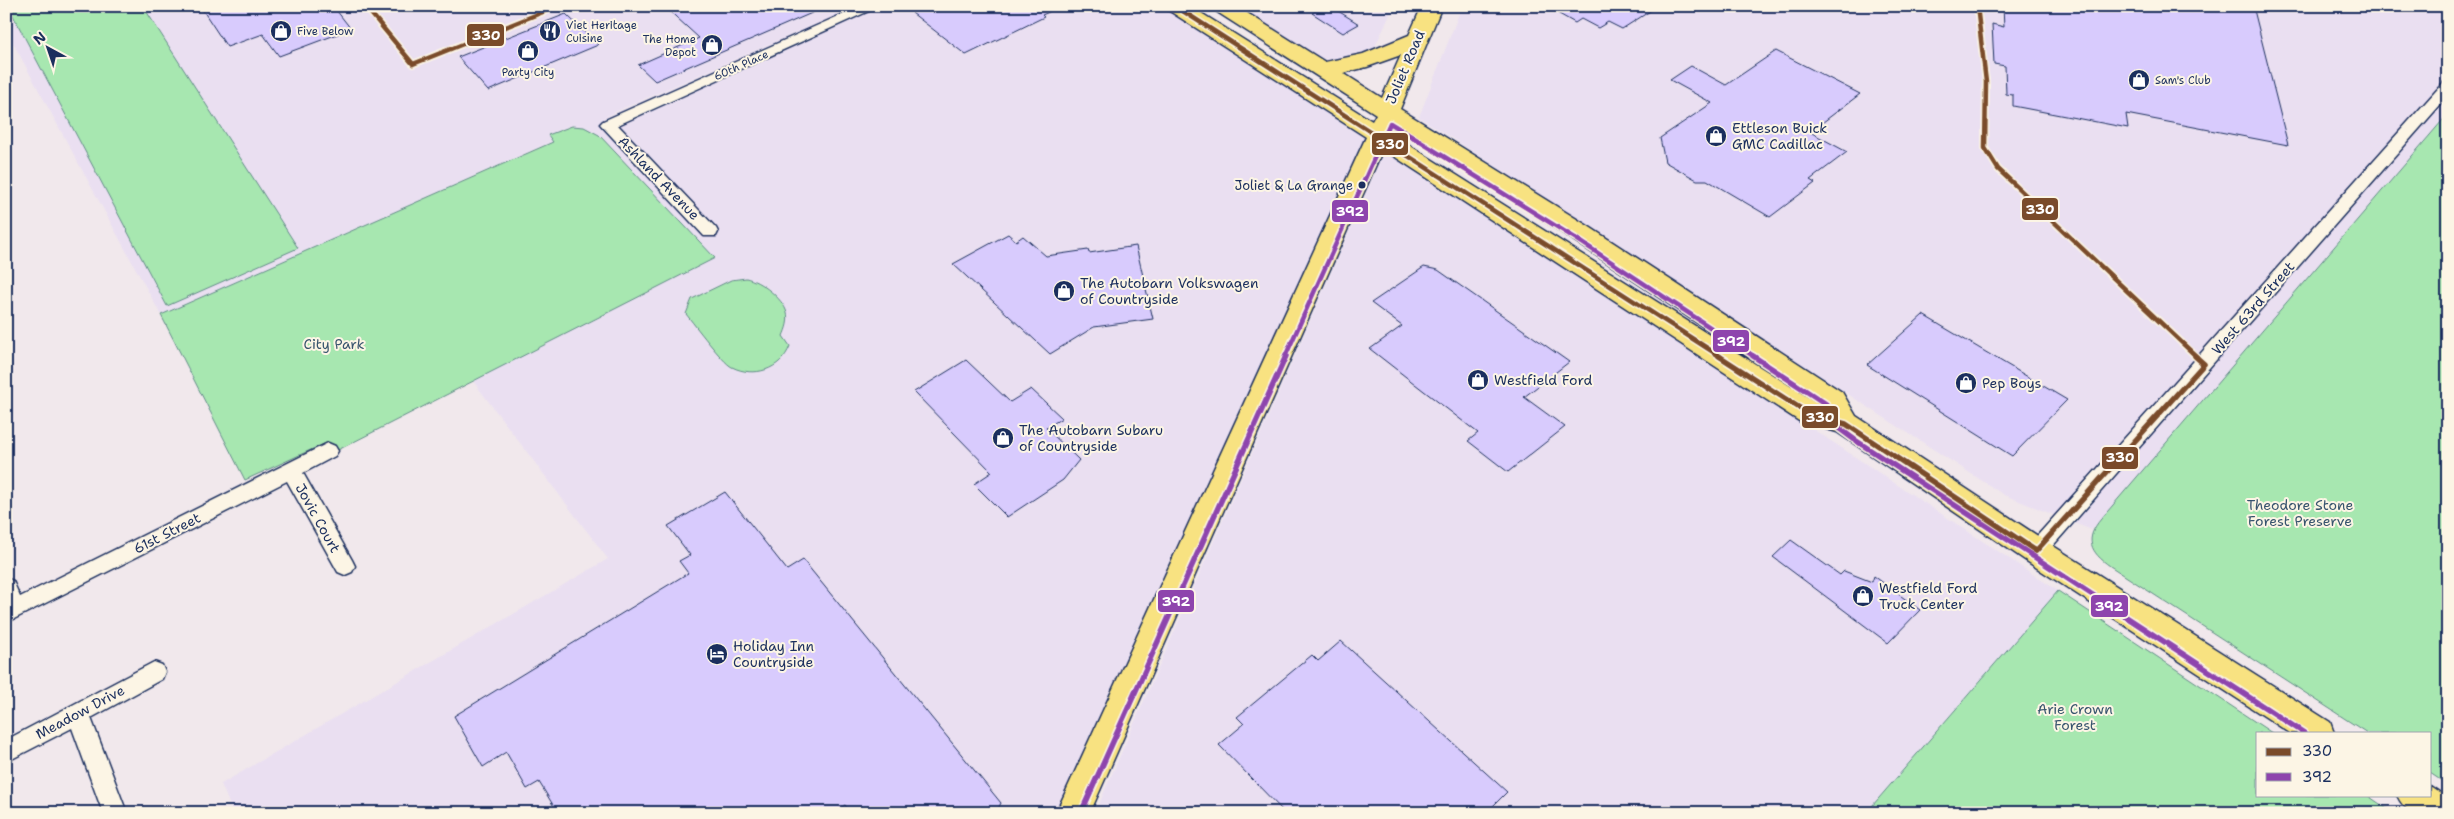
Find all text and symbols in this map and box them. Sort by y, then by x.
place label: Viet Heritage Cuisine [566,18,637,46]
shop icon: Five Below [269,19,293,43]
restaurant icon: Viet Heritage Cuisine [538,19,562,43]
north arrow [22,22,72,72]
line badge: 330 [466,23,505,47]
place label: Five Below [297,24,354,39]
text: 330 [471,26,501,44]
street label: Joliet Road [1381,27,1429,107]
text: N [30,28,50,49]
place label: The Home Depot [643,32,696,60]
shop icon: The Home Depot [700,33,724,57]
shop icon: Party City [516,39,540,63]
street label: 60th Place [711,47,771,84]
place label: Party City [502,65,554,80]
shop icon: Sam's Club [2127,68,2151,92]
place label: Sam's Club [2155,73,2211,88]
place label: Ettleson Buick GMC Cadillac [1732,119,1827,153]
shop icon: Ettleson Buick GMC Cadillac [1704,124,1728,148]
street label: Ashland Avenue [614,132,704,224]
line badge: 330 [1371,132,1409,156]
text: 330 [1375,135,1405,153]
place label: Joliet & La Grange [1235,177,1353,194]
marker: Joliet & La Grange [1357,180,1367,190]
line badge: 330 [2021,197,2059,221]
line badge: 392 [1331,199,1369,223]
text: 330 [2025,200,2055,218]
text: 392 [1336,202,1365,220]
street label: West 63rd Street [2208,258,2298,358]
place label: The Autobarn Volkswagen of Countryside [1080,274,1259,308]
shop icon: The Autobarn Volkswagen of Countryside [1052,279,1076,303]
line badge: 392 [1712,329,1750,353]
text: 392 [1717,332,1746,350]
park label: City Park [303,335,365,353]
shop icon: Westfield Ford [1466,368,1490,392]
place label: Westfield Ford [1494,371,1593,389]
shop icon: Pep Boys [1954,371,1978,395]
place label: Pep Boys [1982,374,2042,392]
line badge: 330 [1801,405,1839,429]
text: 330 [1805,408,1835,426]
place label: The Autobarn Subaru of Countryside [1019,421,1163,455]
shop icon: The Autobarn Subaru of Countryside [991,426,1015,450]
line badge: 330 [2101,446,2139,470]
text: 330 [2105,448,2135,466]
street label: Jovic Court [292,480,344,556]
park label: Theodore Stone Forest Preserve [2247,496,2353,530]
street label: 61st Street [130,508,204,558]
place label: Westfield Ford Truck Center [1879,579,1978,613]
shop icon: Westfield Ford Truck Center [1851,584,1875,608]
line badge: 392 [1157,589,1195,613]
text: 392 [1162,592,1191,610]
line badge: 392 [2090,594,2129,618]
text: 392 [2095,597,2124,615]
place label: Holiday Inn Countryside [733,637,815,671]
hotel icon: Holiday Inn Countryside [705,642,729,666]
street label: Meadow Drive [32,681,128,743]
park label: Arie Crown Forest [2037,700,2113,734]
legend [2256,732,2432,796]
text: 330 [2302,741,2332,761]
text: 392 [2302,767,2332,787]

